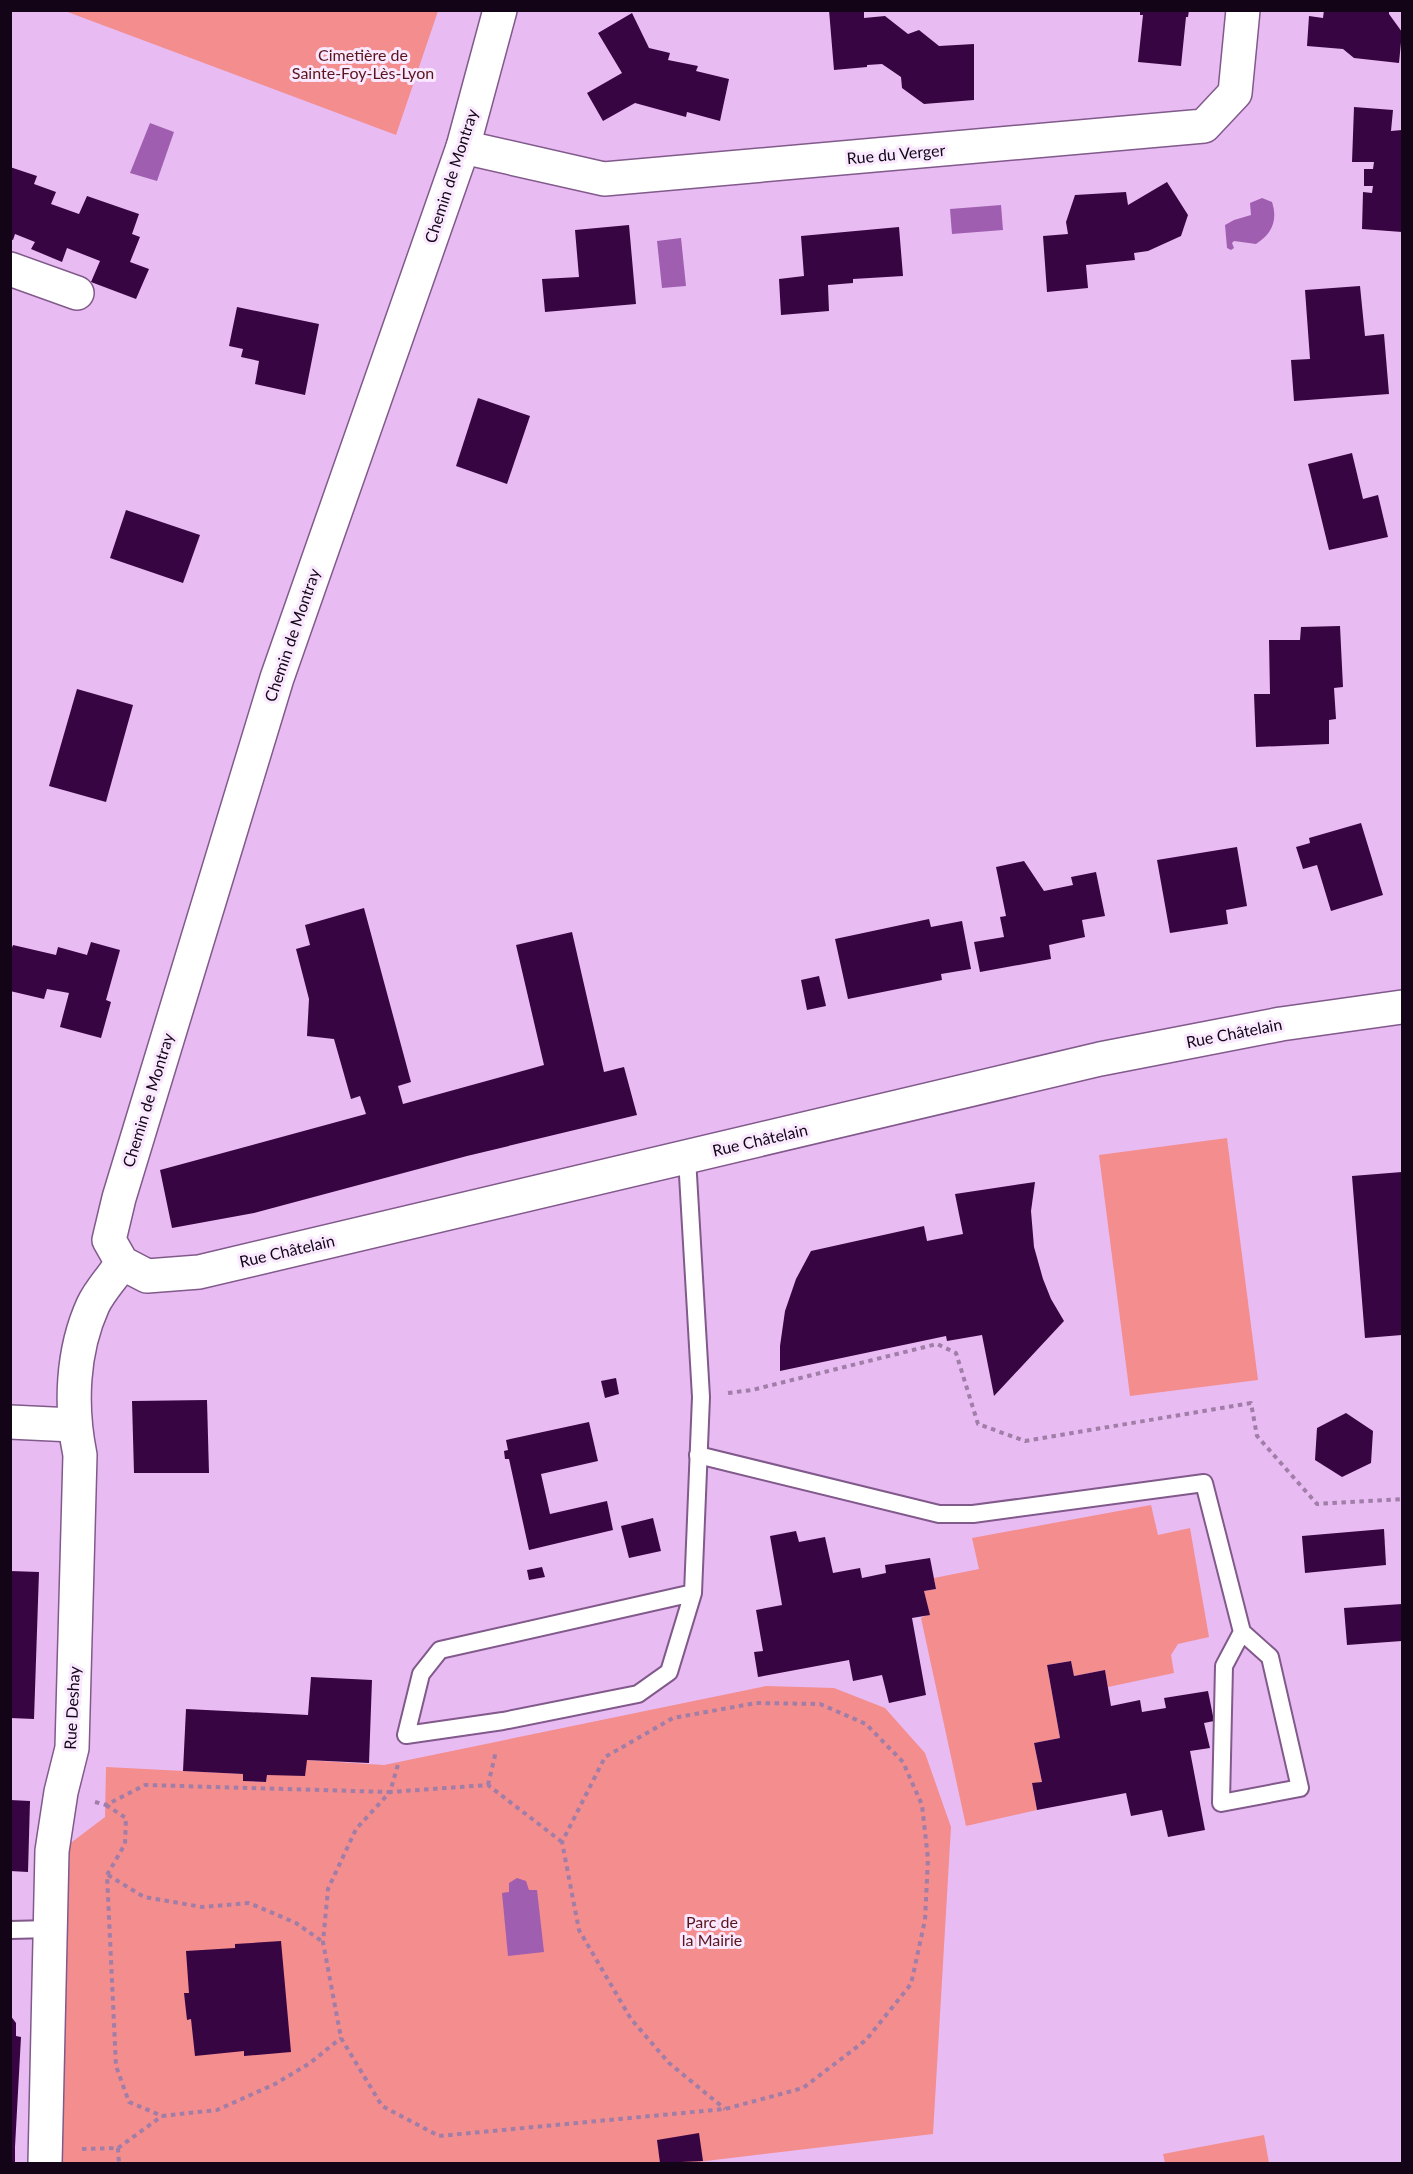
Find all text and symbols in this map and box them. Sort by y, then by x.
park label: Cimetière de Sainte-Foy-Lès-Lyon [292,45,434,82]
street label: Chemin de Montray [420,106,481,245]
street label: Rue du Verger [846,140,946,167]
street label: Chemin de Montray [260,565,323,704]
street label: Rue Châtelain [1184,1014,1283,1051]
street label: Chemin de Montray [118,1030,177,1169]
street label: Rue Châtelain [710,1119,809,1160]
street label: Rue Châtelain [237,1230,336,1271]
street label: Rue Deshay [60,1665,83,1750]
park label: Parc de la Mairie [682,1912,742,1949]

